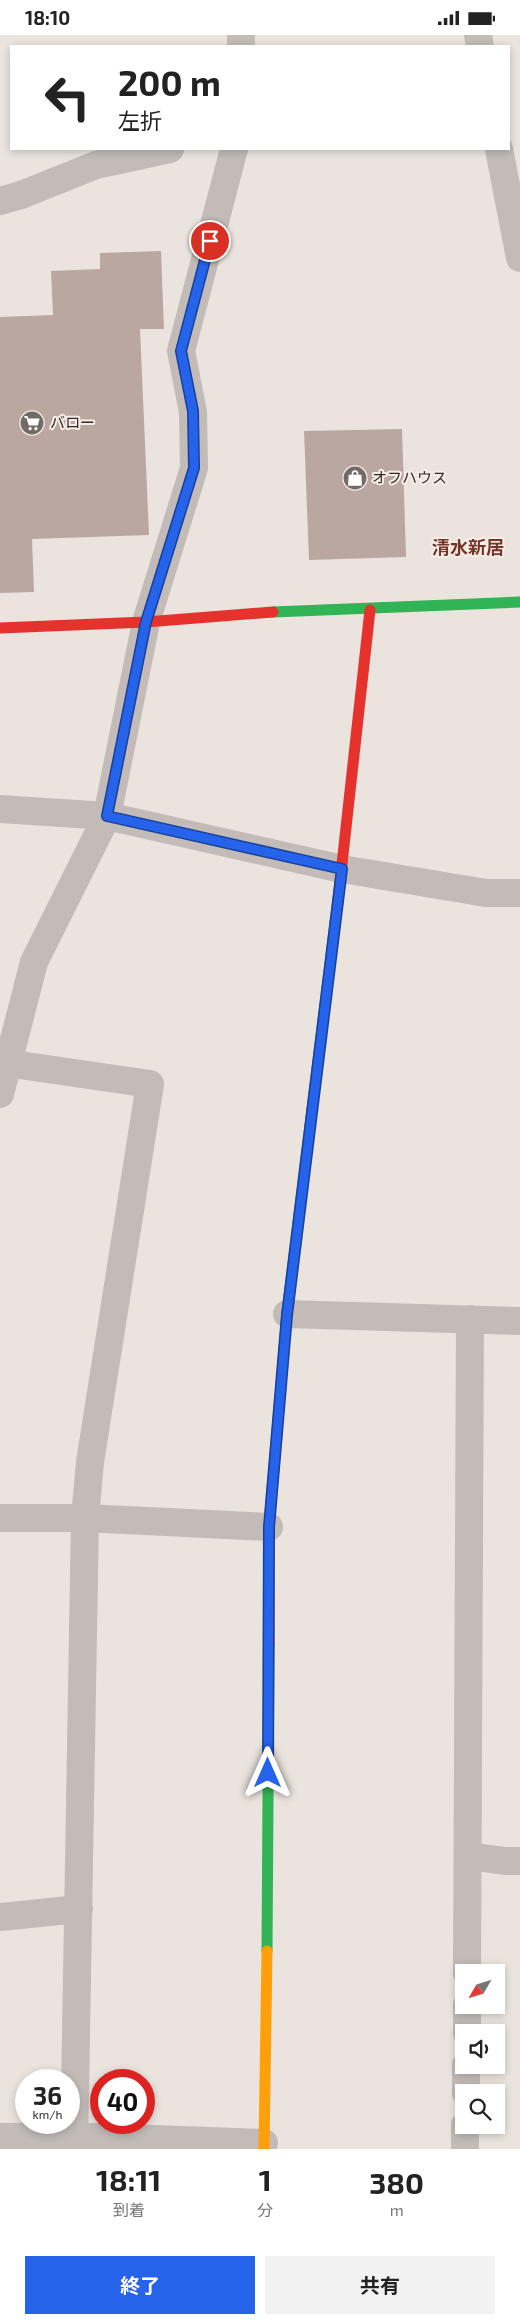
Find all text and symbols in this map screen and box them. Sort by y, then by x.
text: 18:10 [25,6,70,29]
text: 200 m [118,61,221,103]
icon: left [35,65,100,130]
text: 左折 [118,107,162,133]
pin [189,220,231,262]
icon: arrive [196,227,224,255]
supermarket icon: バロー [19,410,45,436]
place label: バロー [50,413,95,431]
shop icon: オフハウス [342,465,368,491]
place label: オフハウス [372,468,447,486]
district label: 清水新居 [432,536,504,558]
position arrow [241,1746,293,1798]
north arrow [455,1964,505,2014]
map controls [455,1964,505,2134]
button: sound [455,2024,505,2074]
speed limit sign: 40 [90,2069,155,2134]
text: 36 [33,2080,62,2110]
button: search [455,2084,505,2134]
text: km/h [33,2107,62,2121]
text: 18:11 [96,2161,161,2197]
text: 1 [259,2161,272,2197]
text: 380 [369,2164,424,2200]
text: 到着 [113,2200,145,2219]
text: 分 [257,2200,273,2219]
text: m [390,2200,404,2219]
button: 終了 [25,2256,255,2314]
button: 共有 [265,2256,495,2314]

